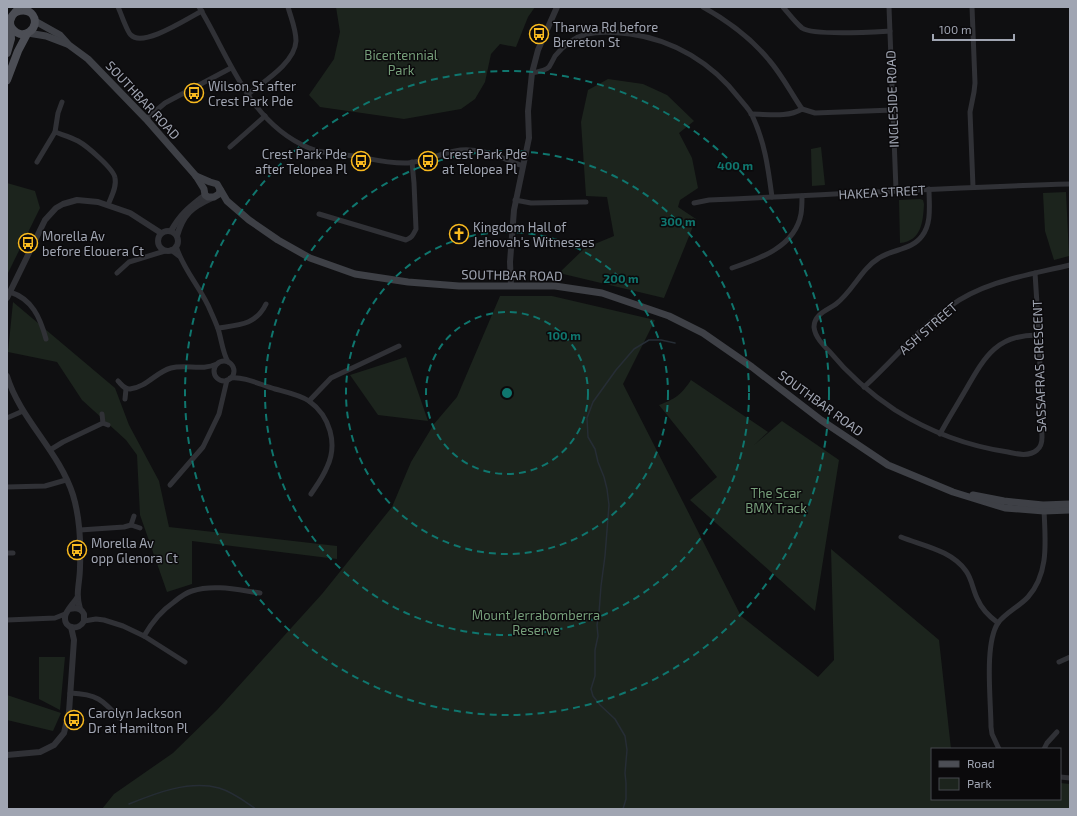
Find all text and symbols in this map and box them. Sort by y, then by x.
scale bar [933,16,1014,42]
place label: Tharwa Rd before Brereton St [553,19,658,50]
text: 100 m [939,22,971,36]
bus stop icon: Tharwa Rd before Brereton St [528,23,550,45]
park label: Bicentennial Park [364,47,438,78]
street label: INGLESIDE ROAD [882,50,902,148]
street label: SOUTHBAR ROAD [103,57,183,143]
place label: Wilson St after Crest Park Pde [208,78,296,109]
bus stop icon: Wilson St after Crest Park Pde [183,82,205,104]
place label: Crest Park Pde after Telopea Pl [255,146,347,177]
place label: Crest Park Pde at Telopea Pl [442,146,527,177]
bus stop icon: Crest Park Pde after Telopea Pl [350,150,372,172]
bus stop icon: Crest Park Pde at Telopea Pl [417,150,439,172]
text: 400 m [717,158,753,172]
street label: HAKEA STREET [838,182,926,202]
text: 300 m [660,214,696,228]
place label: Kingdom Hall of Jehovah's Witnesses [473,219,595,250]
church icon: Kingdom Hall of Jehovah's Witnesses [448,223,470,245]
place label: Morella Av before Elouera Ct [42,228,144,259]
bus stop icon: Morella Av before Elouera Ct [17,232,39,254]
street label: SOUTHBAR ROAD [461,266,563,284]
text: 200 m [603,271,639,285]
street label: ASH STREET [896,298,961,358]
street label: SASSAFRAS CRESCENT [1029,299,1049,433]
text: 100 m [547,328,581,342]
street label: SOUTHBAR ROAD [775,367,867,439]
centre of rings [500,386,514,400]
park label: The Scar BMX Track [745,485,807,516]
place label: Morella Av opp Glenora Ct [91,535,178,566]
bus stop icon: Morella Av opp Glenora Ct [66,539,88,561]
park label: Mount Jerrabomberra Reserve [472,607,600,638]
place label: Carolyn Jackson Dr at Hamilton Pl [88,705,188,736]
bus stop icon: Carolyn Jackson Dr at Hamilton Pl [63,709,85,731]
legend [931,748,1061,800]
text: Road [967,756,995,770]
text: Park [967,776,992,790]

